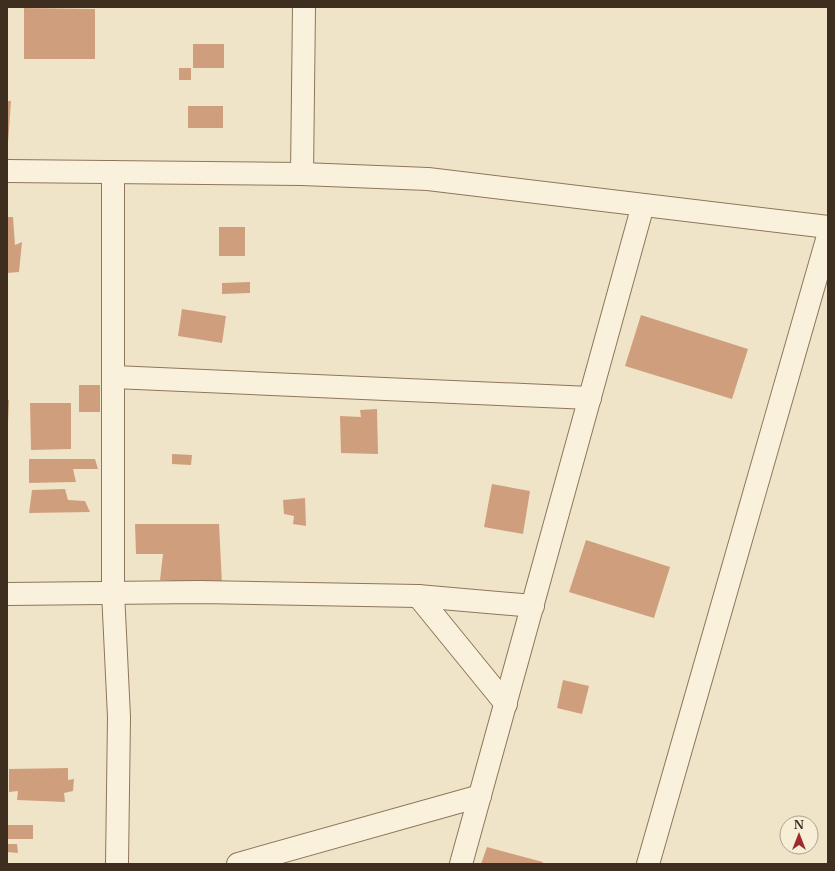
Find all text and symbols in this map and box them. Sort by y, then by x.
north arrow [779,815,819,855]
text: N [794,818,805,832]

